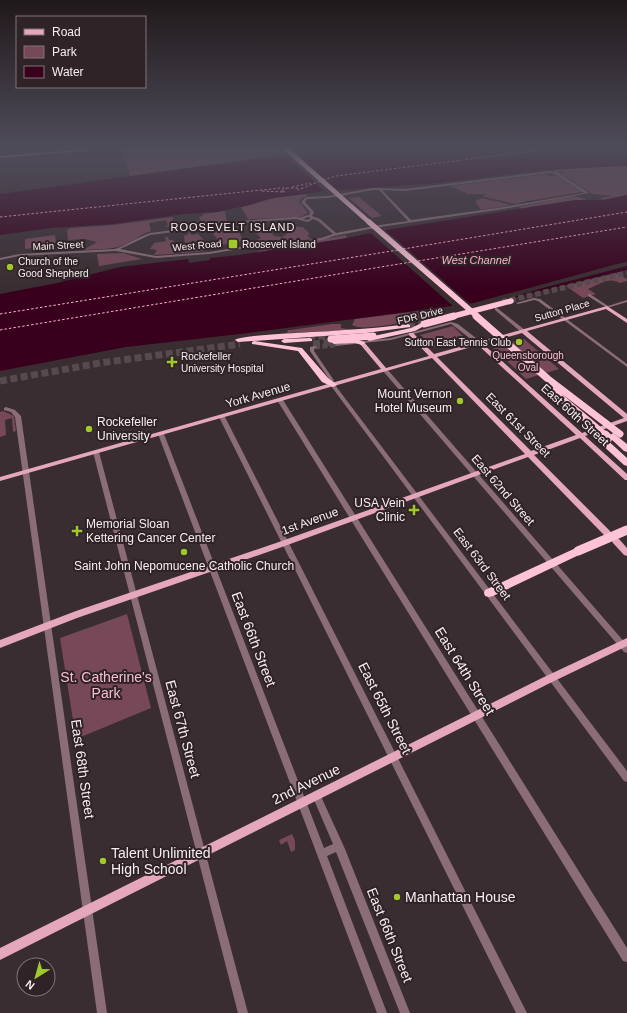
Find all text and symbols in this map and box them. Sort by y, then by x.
legend [16,16,146,88]
text: Road [52,25,81,39]
text: Park [52,45,78,59]
text: Water [52,65,84,79]
district label: ROOSEVELT ISLAND [170,221,296,233]
street label: West Road [172,238,222,253]
marker: Roosevelt Island [227,238,239,250]
street label: Main Street [32,239,84,252]
place label: Roosevelt Island [242,239,316,250]
water label: West Channel [442,254,511,266]
place label: Church of the Good Shepherd [18,256,89,279]
marker: Church of the Good Shepherd [5,262,15,272]
street label: Sutton Place [533,297,591,324]
street label: FDR Drive [396,304,445,326]
place label: Sutton East Tennis Club [404,337,511,348]
marker: Sutton East Tennis Club [514,337,524,347]
park label: Queensborough Oval [492,350,564,373]
place label: Rockefeller University Hospital [181,351,264,374]
marker: Rockefeller University Hospital [166,356,178,368]
street label: York Avenue [224,379,292,411]
street label: East 60th Street [538,381,612,449]
place label: Mount Vernon Hotel Museum [375,387,452,415]
street label: East 61st Street [483,390,554,461]
marker: Mount Vernon Hotel Museum [455,396,465,406]
place label: Rockefeller University [97,415,157,443]
marker: Rockefeller University [84,424,94,434]
street label: East 62nd Street [468,452,538,529]
place label: USA Vein Clinic [354,496,405,524]
street label: 1st Avenue [280,504,340,538]
marker: USA Vein Clinic [408,504,420,516]
place label: Memorial Sloan Kettering Cancer Center [86,517,215,545]
marker: Memorial Sloan Kettering Cancer Center [71,525,83,537]
street label: East 63rd Street [450,525,514,603]
marker: Saint John Nepomucene Catholic Church [179,547,189,557]
place label: Saint John Nepomucene Catholic Church [74,559,294,573]
street label: East 66th Street [229,589,279,689]
street label: East 64th Street [432,624,498,718]
street label: East 65th Street [355,660,415,756]
park label: St. Catherine's Park [60,669,152,701]
street label: East 67th Street [162,678,204,780]
street label: East 68th Street [68,718,98,820]
street label: 2nd Avenue [269,761,343,807]
place label: Talent Unlimited High School [111,845,211,877]
marker: Talent Unlimited High School [98,856,108,866]
street label: East 66th Street [364,885,416,985]
place label: Manhattan House [405,889,516,905]
marker: Manhattan House [392,892,402,902]
north arrow [16,957,56,997]
text: N [23,978,37,992]

